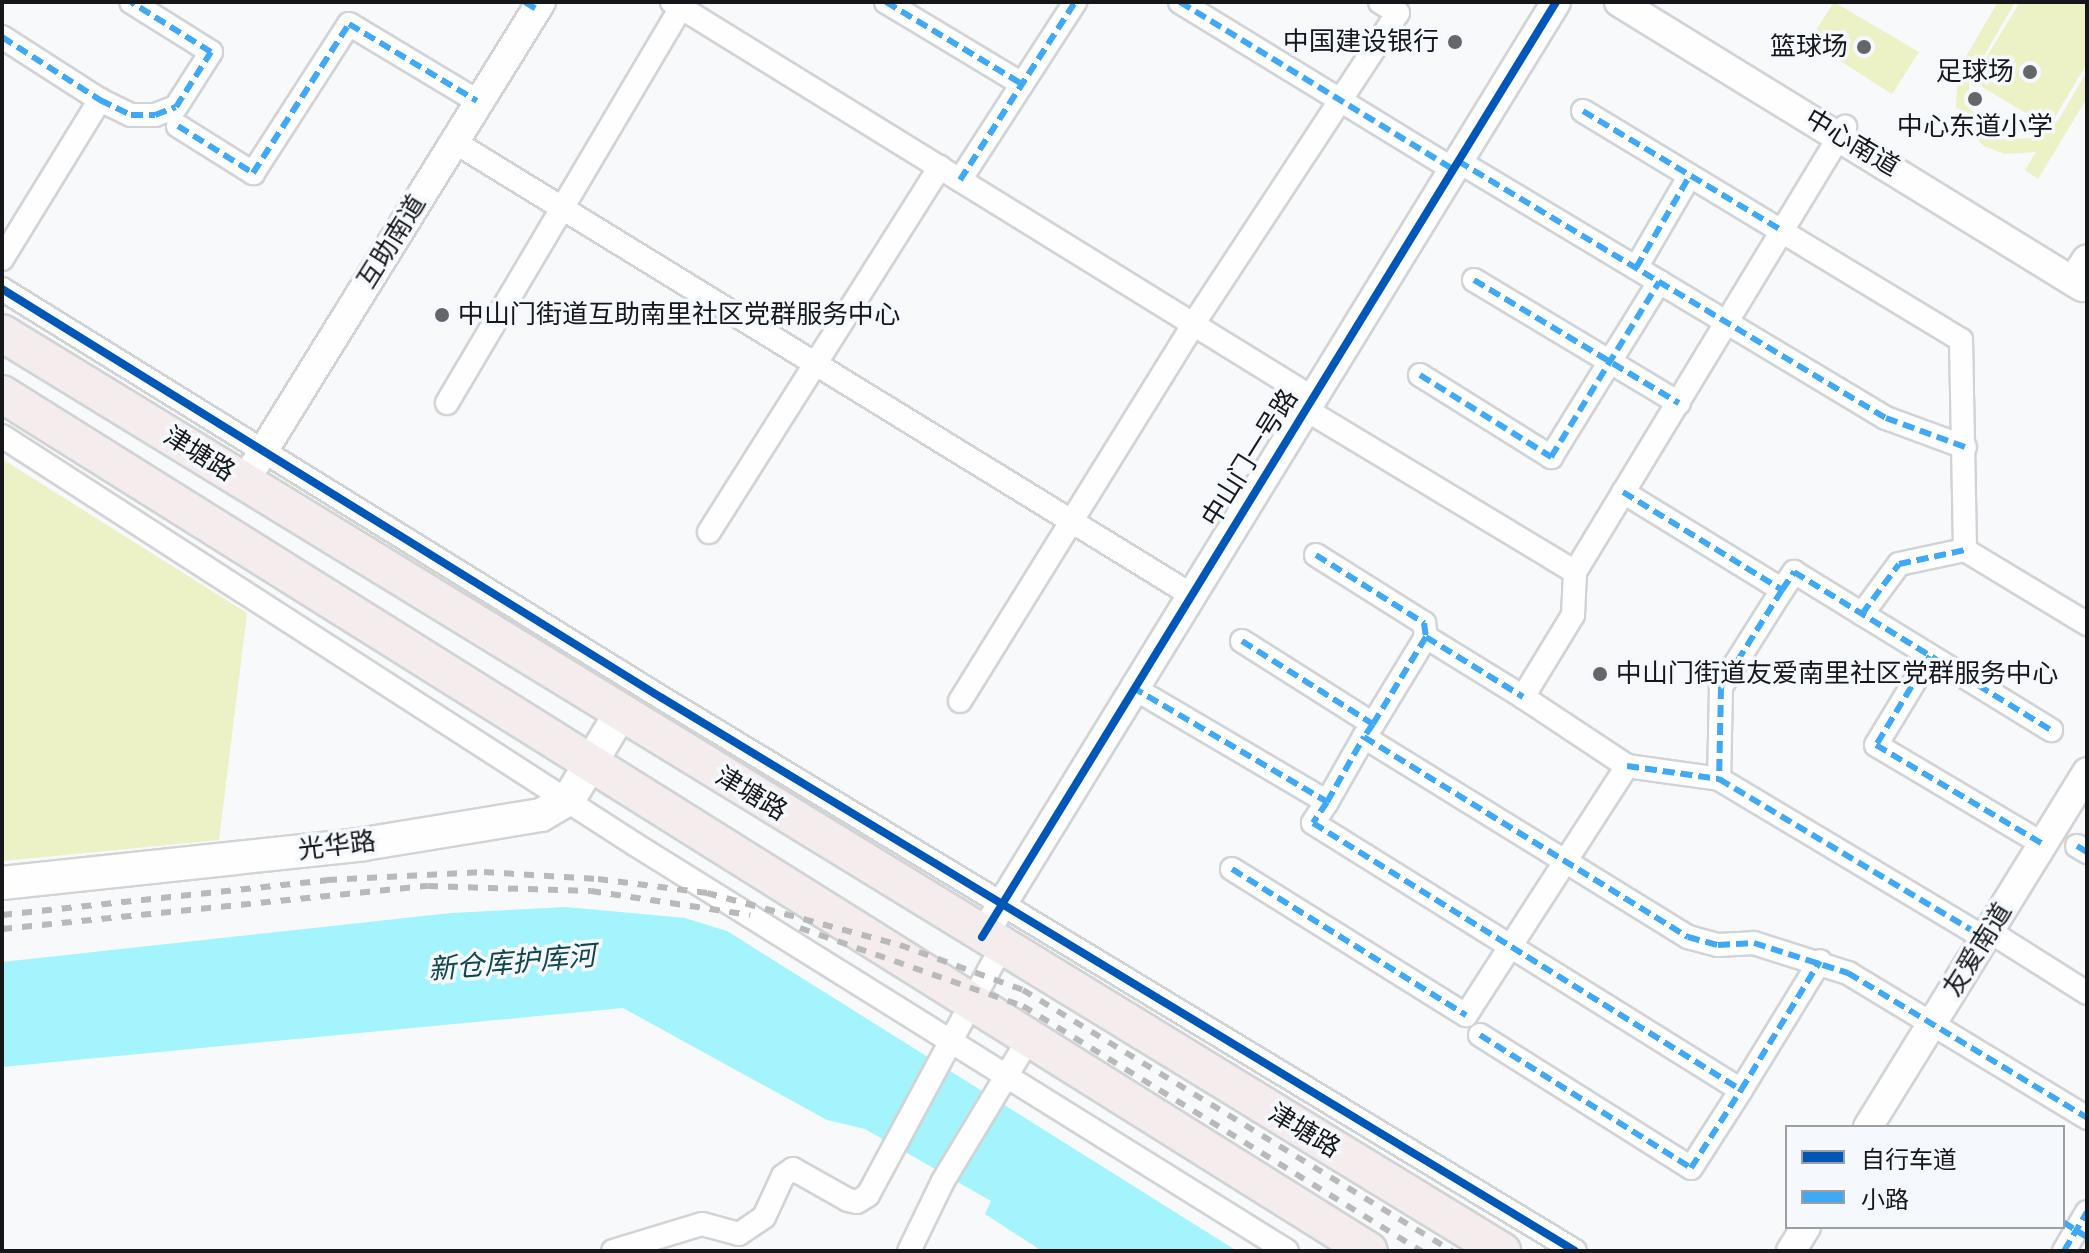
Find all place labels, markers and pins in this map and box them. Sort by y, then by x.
place label: 中国建设银行 [1283,26,1439,58]
place label: 篮球场 [1770,31,1848,63]
marker: 中国建设银行 [1446,33,1464,51]
marker: 篮球场 [1855,38,1873,56]
place label: 足球场 [1936,56,2014,88]
marker: 足球场 [2021,63,2039,81]
marker: 中心东道小学 [1966,90,1984,108]
place label: 中心东道小学 [1897,111,2053,143]
place label: 中山门街道互助南里社区党群服务中心 [458,299,900,331]
marker: 中山门街道互助南里社区党群服务中心 [433,306,451,324]
place label: 中山门街道友爱南里社区党群服务中心 [1616,658,2058,690]
marker: 中山门街道友爱南里社区党群服务中心 [1591,665,1609,683]

